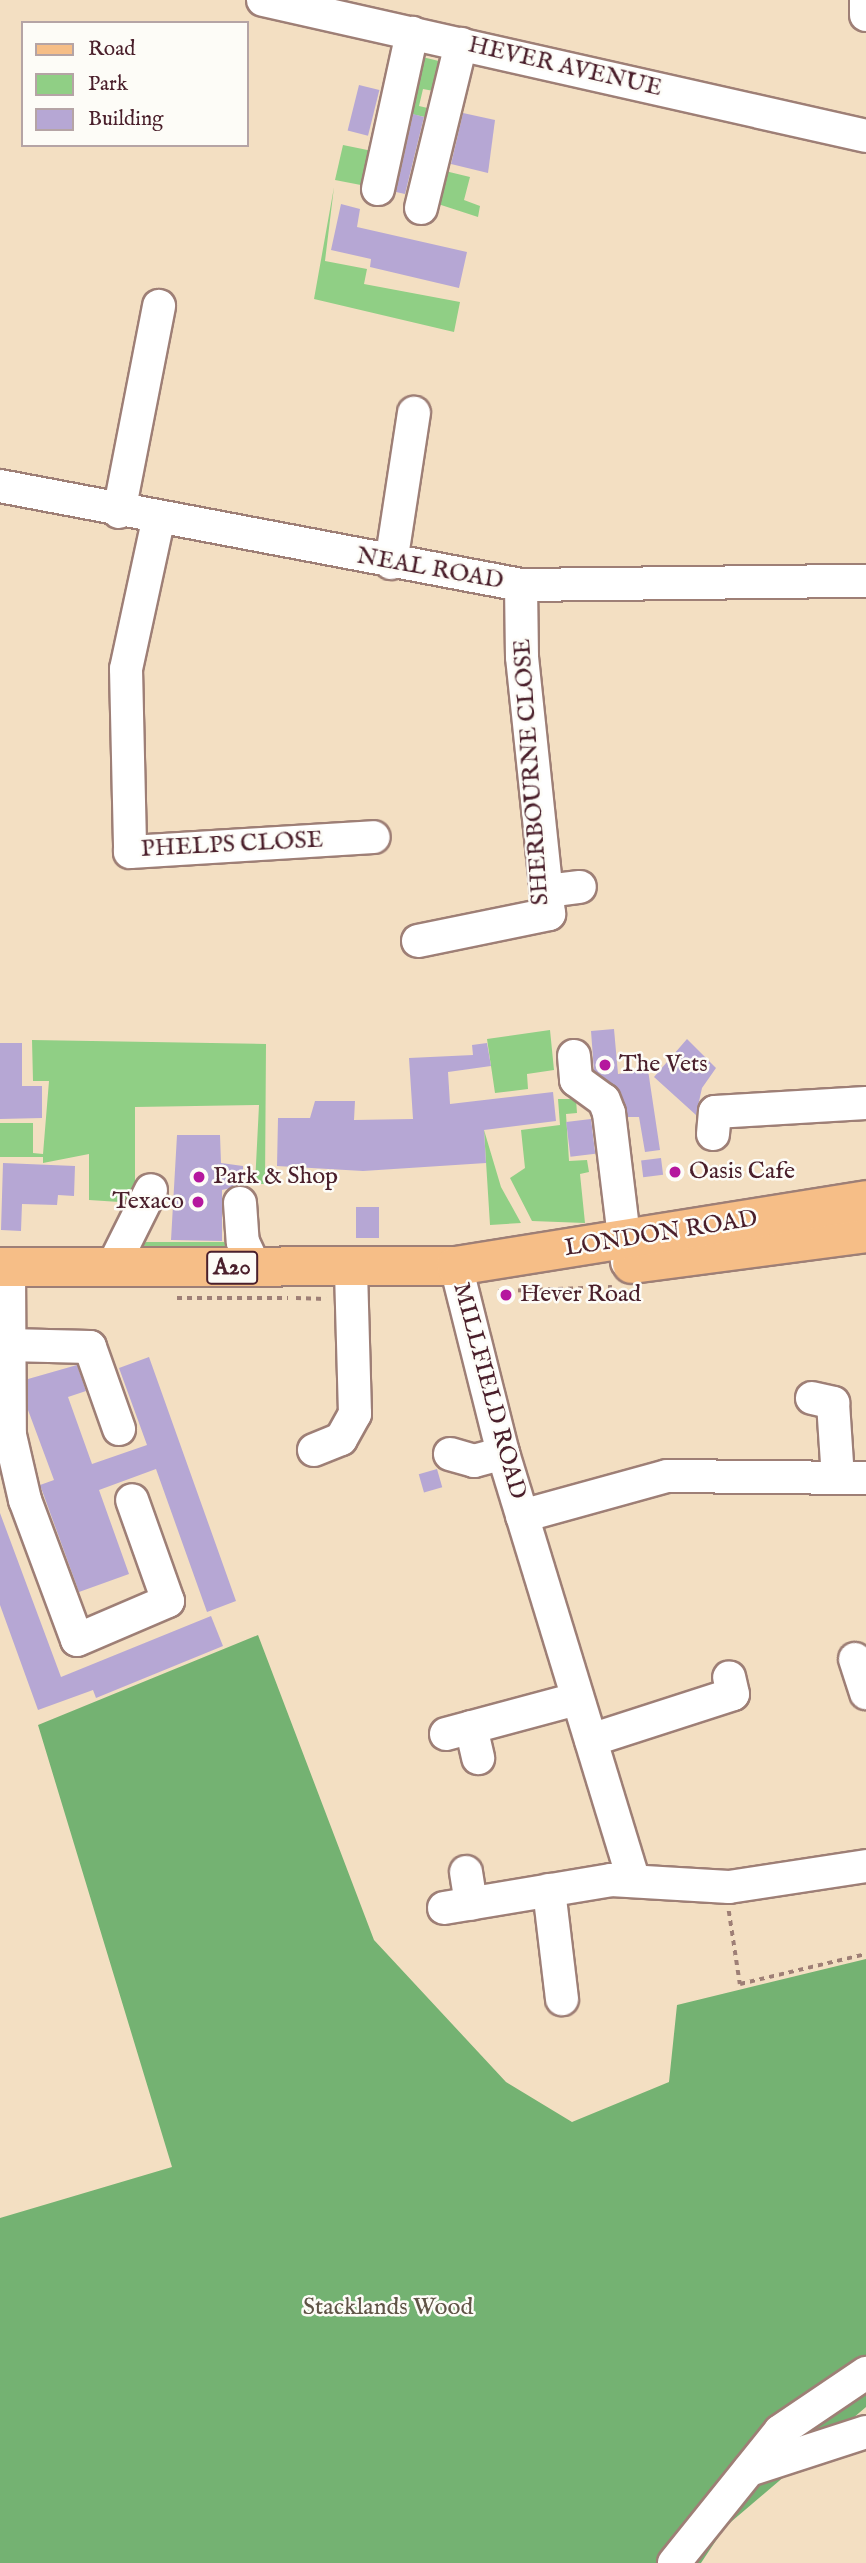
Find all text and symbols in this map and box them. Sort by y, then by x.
legend [21,21,248,147]
street label: HEVER AVENUE [465,31,665,103]
text: Road [88,36,135,63]
text: Park [88,71,128,98]
text: Building [88,106,163,133]
street label: NEAL ROAD [354,542,506,596]
street label: SHERBOURNE CLOSE [508,638,556,906]
street label: PHELPS CLOSE [140,826,324,864]
place label: The Vets [619,1051,708,1079]
marker: The Vets [597,1057,613,1073]
place label: Oasis Cafe [689,1158,795,1186]
place label: Park & Shop [213,1163,338,1191]
marker: Oasis Cafe [667,1164,683,1180]
marker: Park & Shop [191,1169,207,1185]
place label: Texaco [112,1188,184,1216]
marker: Texaco [190,1194,206,1210]
street label: LONDON ROAD [563,1205,759,1263]
road number: A20 [206,1248,258,1288]
street label: MILLFIELD ROAD [446,1279,532,1503]
place label: Hever Road [520,1281,641,1309]
marker: Hever Road [498,1287,514,1303]
park label: Stacklands Wood [303,2294,473,2322]

